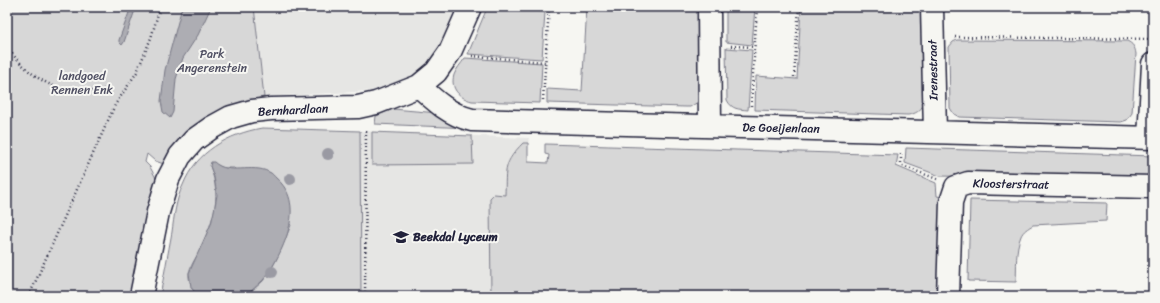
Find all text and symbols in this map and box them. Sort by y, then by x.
street label: Irenestraat [921,38,945,101]
park label: Park Angerenstein [176,43,248,79]
park label: landgoed Rennen Enk [51,65,113,101]
street label: Bernhardlaan [257,97,329,123]
street label: De Goeijenlaan [742,116,821,140]
street label: Kloosterstraat [973,172,1049,196]
place label: Beekdal Lyceum [413,226,498,248]
school or university icon: Beekdal Lyceum [392,228,410,246]

